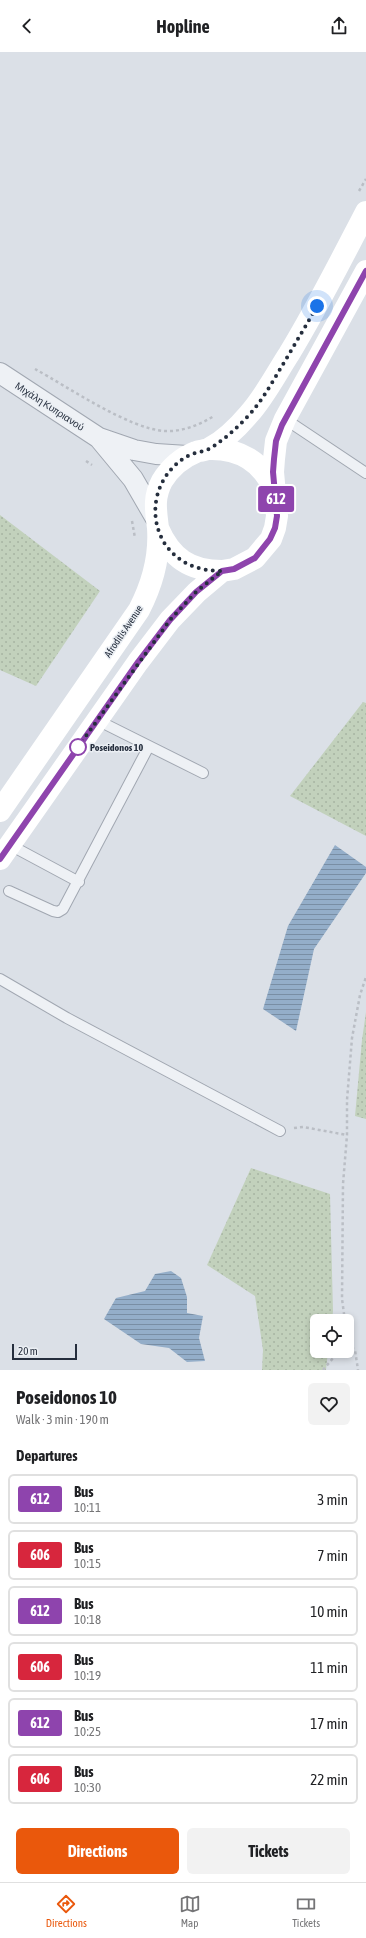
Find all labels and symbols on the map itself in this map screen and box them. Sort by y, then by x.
your location [307,296,327,316]
street label: Μιχάλη Κυπριανού [13,380,86,433]
line badge: 612 [253,486,299,512]
street label: Afroditis Avenue [102,603,145,659]
marker: Poseidonos 10 [69,738,87,756]
place label: Poseidonos 10 [90,742,143,753]
scale bar [12,1342,77,1361]

